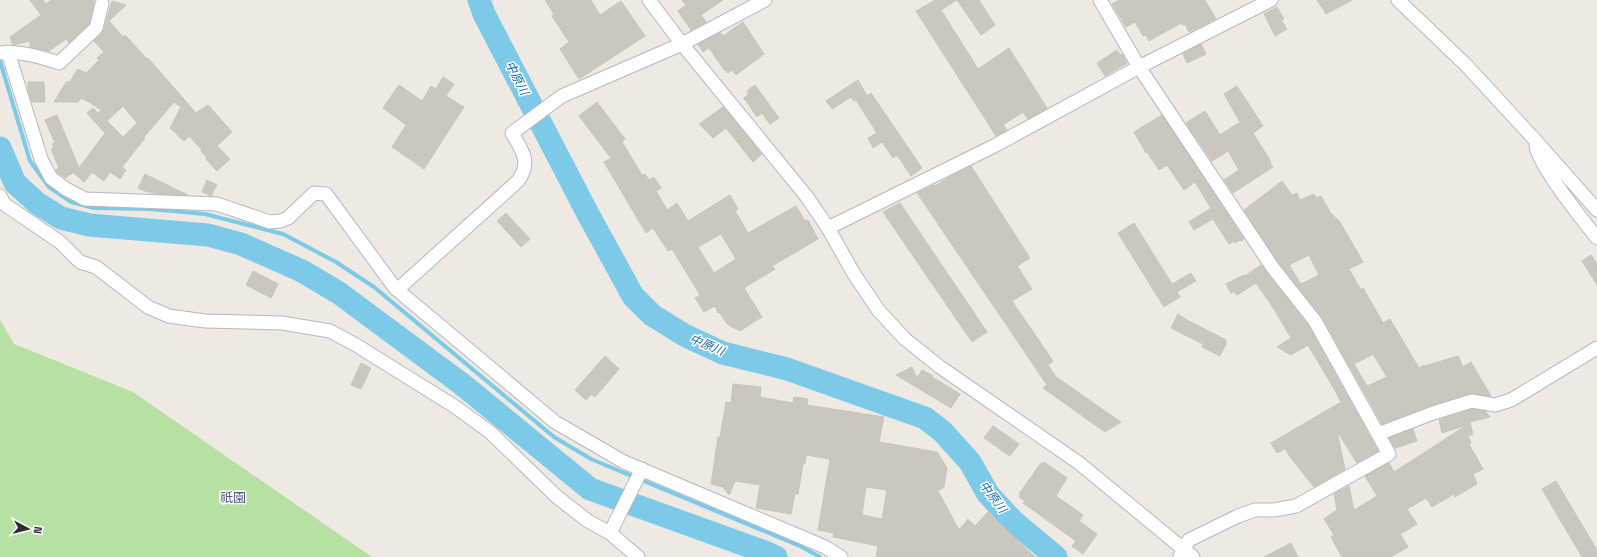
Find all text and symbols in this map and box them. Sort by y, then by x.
water label: 中原川 [502,58,533,99]
water label: 中原川 [687,331,729,360]
water label: 中原川 [976,478,1011,518]
district label: 祇園 [220,489,246,506]
north arrow [8,509,48,549]
text: N [31,526,45,535]

